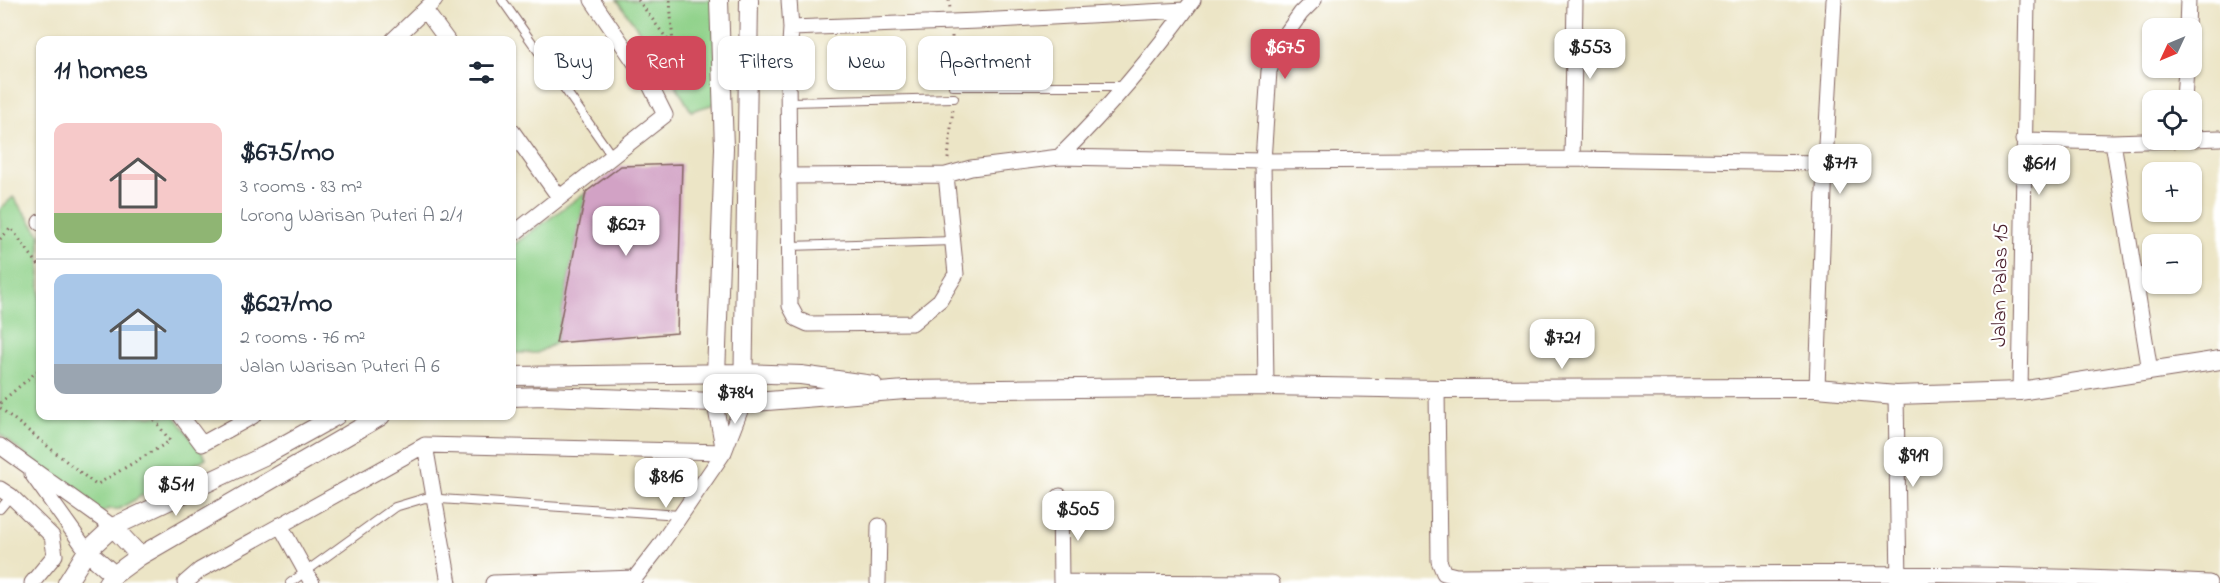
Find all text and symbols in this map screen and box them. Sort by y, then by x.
north arrow [2142,18,2202,78]
map controls [2142,18,2202,294]
pin: $675 [1249,29,1321,80]
pin: $553 [1554,29,1626,80]
text: $675 [1265,34,1305,63]
text: $553 [1568,34,1612,63]
chip: Buy [534,36,614,90]
chip: Rent [626,36,706,90]
chip: Filters [718,36,815,90]
chip: New [827,36,906,90]
chip: Apartment [918,36,1053,90]
text: 11 homes [54,53,148,91]
icon: filters [465,56,498,89]
button: locate [2142,90,2202,150]
text: $675/mo [240,135,335,173]
pin: $717 [1804,144,1876,195]
pin: $611 [2003,145,2075,196]
icon: home [102,147,174,219]
text: $717 [1823,149,1857,178]
text: $611 [2022,150,2056,179]
button: + [2142,162,2202,222]
text: 3 rooms · 83 m² [240,173,362,202]
text: Lorong Warisan Puteri A 2/1 [240,202,462,231]
pin: $627 [590,206,662,257]
text: $627 [606,211,646,240]
street label: Jalan Palas 15 [1985,223,2017,347]
button: − [2142,234,2202,294]
text: $627/mo [240,286,333,324]
icon: home [102,298,174,370]
pin: $721 [1526,319,1598,370]
text: 2 rooms · 76 m² [240,324,365,353]
text: $721 [1544,324,1580,353]
text: Jalan Warisan Puteri A 6 [240,353,440,382]
pin: $784 [699,374,771,425]
text: $784 [717,379,753,408]
pin: $919 [1877,437,1949,488]
text: $919 [1898,442,1928,471]
pin: $816 [630,458,702,509]
text: $816 [649,463,683,492]
pin: $511 [140,466,212,517]
text: $511 [158,471,194,500]
pin: $505 [1042,491,1114,542]
text: $505 [1056,496,1100,525]

